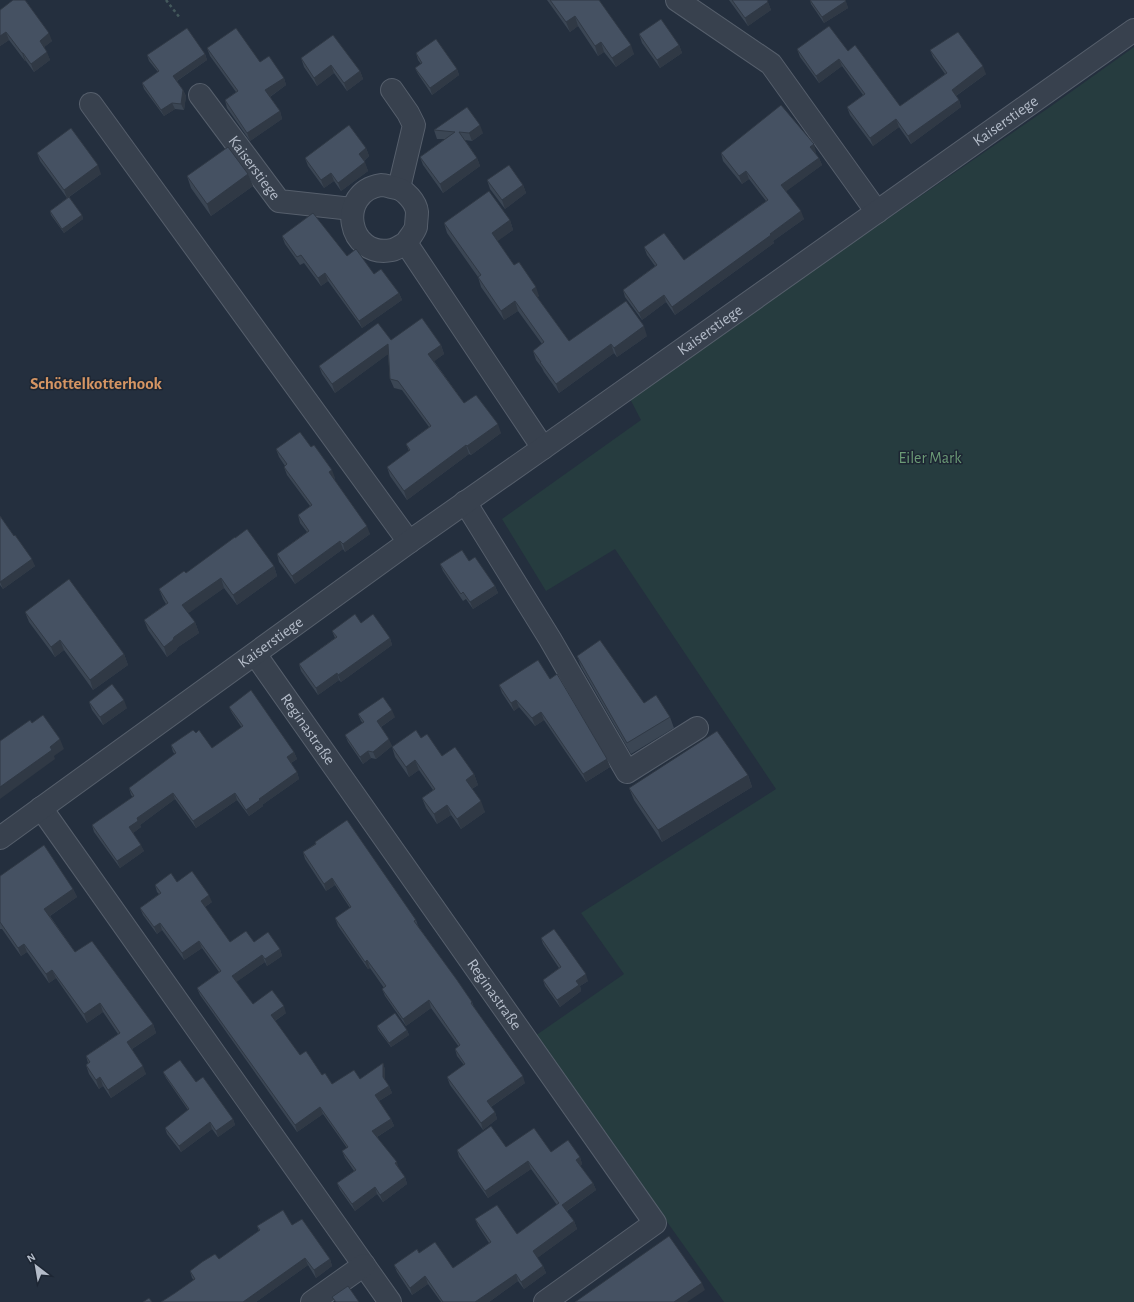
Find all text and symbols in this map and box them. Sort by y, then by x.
street label: Kaiserstiege [970,93,1041,149]
street label: Kaiserstiege [225,133,283,203]
street label: Kaiserstiege [674,302,745,358]
district label: Schöttelkotterhook [30,375,163,392]
park label: Eiler Mark [899,450,962,466]
street label: Kaiserstiege [235,614,306,671]
street label: Reginastraße [278,691,338,768]
street label: Reginastraße [464,956,525,1033]
north arrow [16,1246,56,1286]
text: N [25,1251,37,1265]

